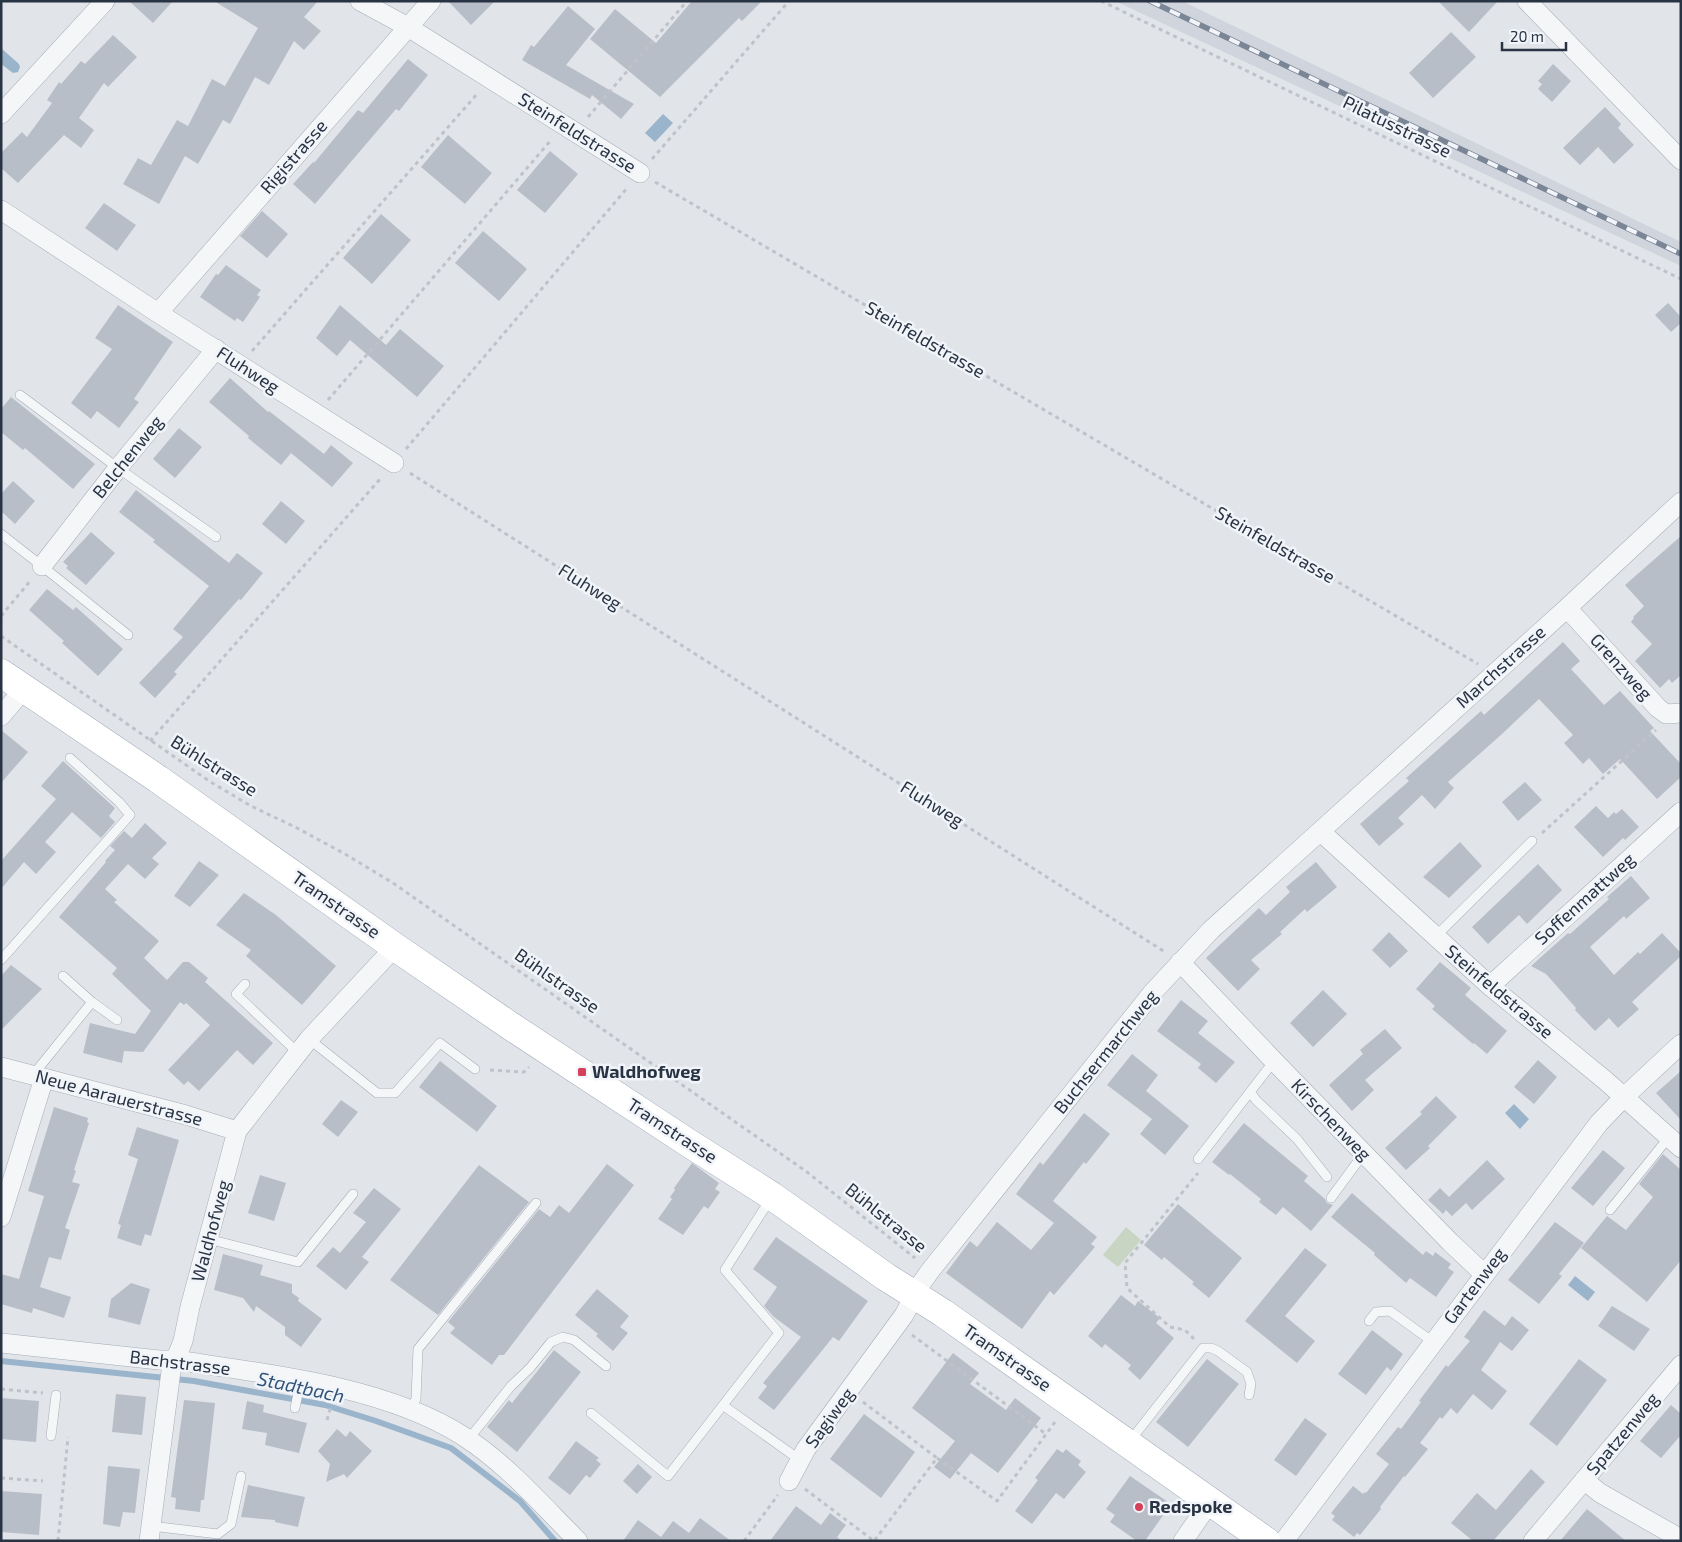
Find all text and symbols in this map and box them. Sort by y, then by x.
scale bar [1502,20,1566,52]
text: 20 m [1510,27,1544,45]
street label: Steinfeldstrasse [515,87,640,177]
street label: Pilatusstrasse [1340,90,1455,162]
street label: Rigistrasse [255,115,331,198]
street label: Steinfeldstrasse [862,296,989,382]
street label: Fluhweg [213,341,284,398]
street label: Belchenweg [87,411,167,502]
street label: Steinfeldstrasse [1212,501,1339,587]
street label: Fluhweg [555,558,626,614]
street label: Marchstrasse [1451,620,1550,712]
street label: Grenzweg [1586,628,1657,704]
street label: Bühlstrasse [167,730,262,801]
street label: Fluhweg [897,775,968,831]
street label: Soffenmattweg [1530,848,1639,949]
street label: Tramstrasse [288,866,385,943]
street label: Steinfeldstrasse [1441,940,1558,1043]
street label: Bühlstrasse [511,943,604,1017]
street label: Buchsermarchweg [1049,985,1162,1118]
place label: Waldhofweg [592,1060,701,1082]
street label: Neue Aarauerstrasse [33,1064,205,1130]
marker: Waldhofweg [576,1066,588,1078]
street label: Kirschenweg [1287,1074,1376,1165]
street label: Tramstrasse [623,1093,722,1167]
street label: Waldhofweg [186,1177,234,1284]
street label: Bühlstrasse [842,1178,932,1257]
street label: Gartenweg [1438,1243,1510,1328]
street label: Tramstrasse [959,1319,1056,1396]
street label: Bachstrasse [128,1345,232,1379]
water label: Stadtbach [255,1366,347,1407]
street label: Sagiweg [800,1383,858,1452]
street label: Spatzenweg [1581,1388,1663,1479]
place label: Redspoke [1149,1495,1232,1517]
marker: Redspoke [1133,1501,1145,1513]

